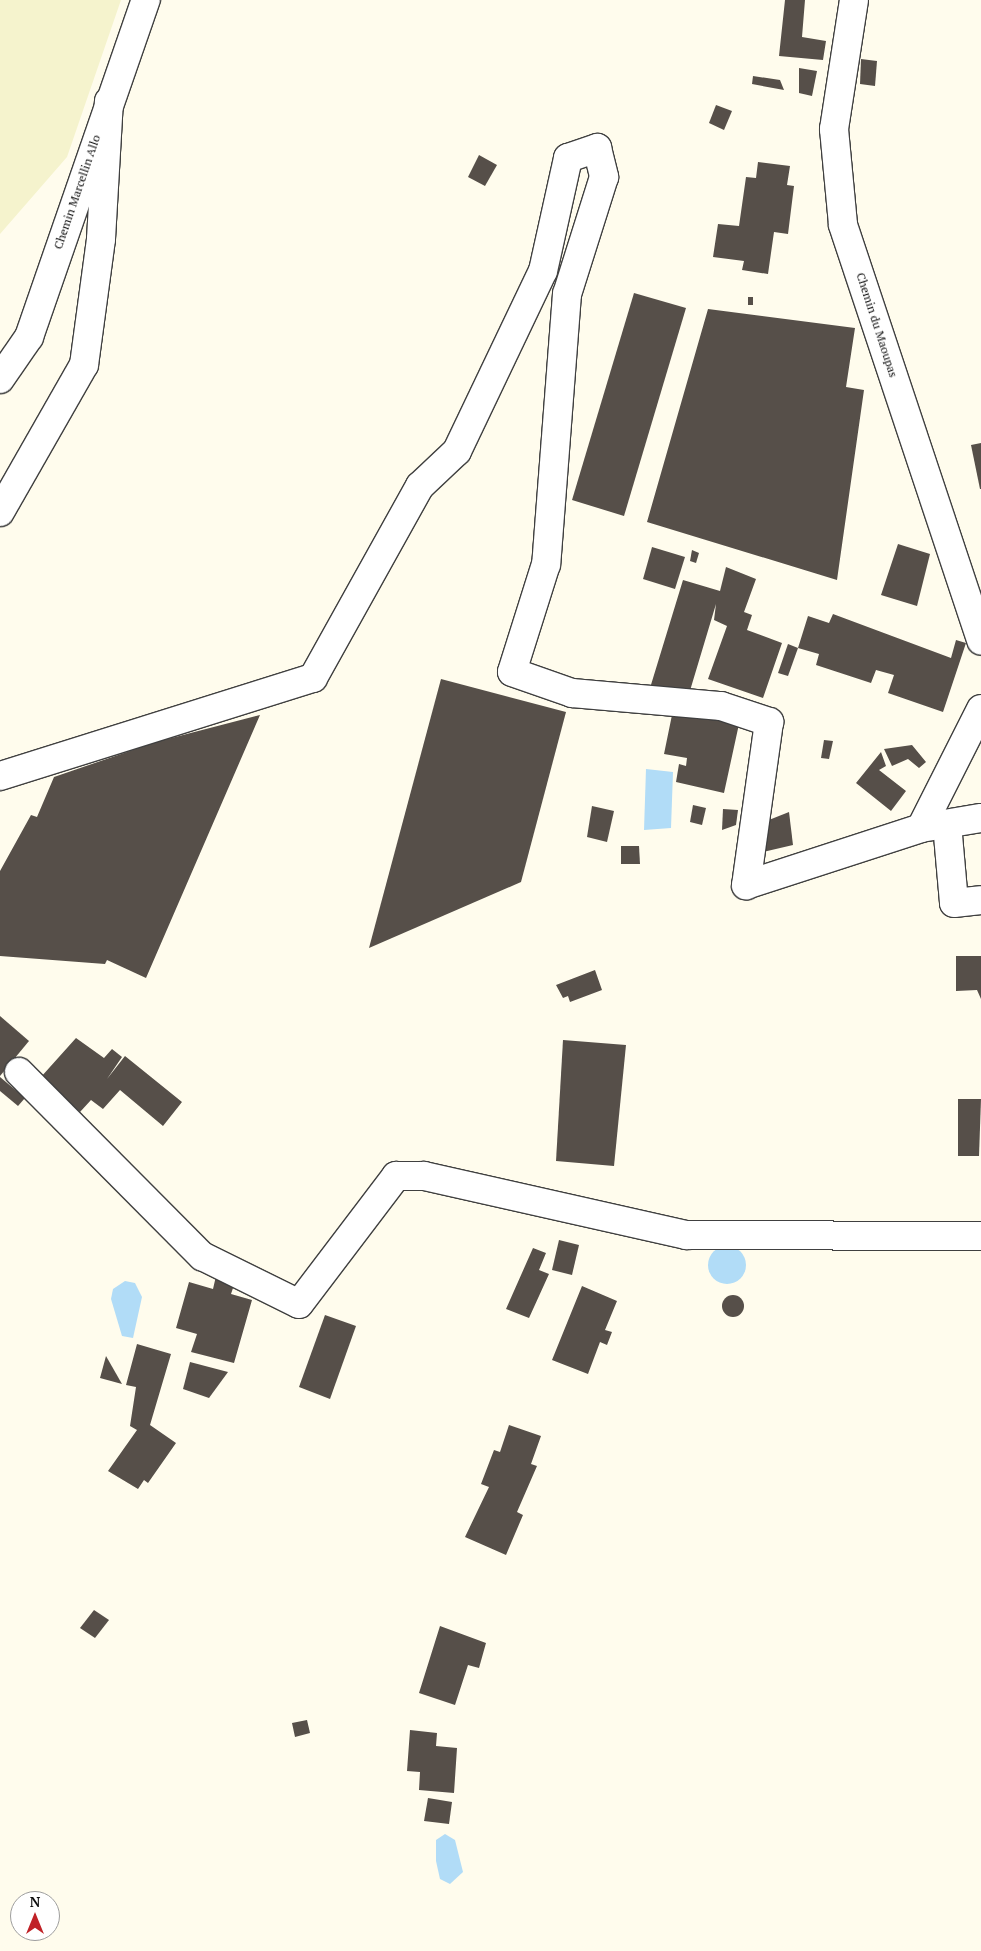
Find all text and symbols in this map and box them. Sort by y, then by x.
street label: Chemin Marcellin Allo [51,133,103,251]
street label: Chemin du Maoupas [853,271,901,379]
north arrow [10,1891,60,1941]
text: N [30,1892,40,1911]

